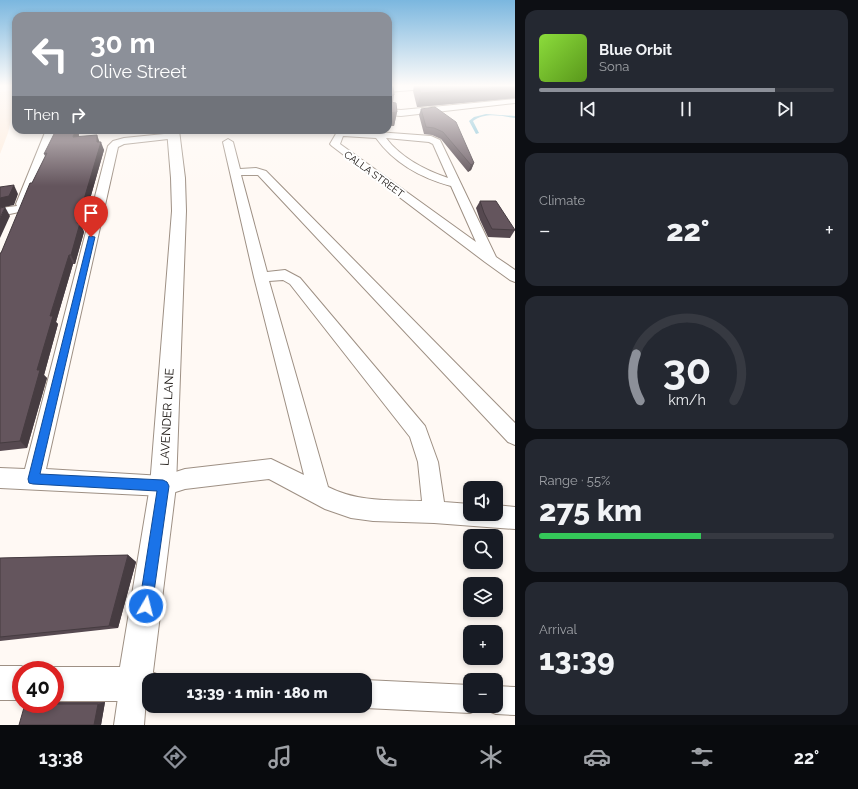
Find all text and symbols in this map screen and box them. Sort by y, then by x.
text: 30 m [90,27,156,60]
icon: left [24,28,76,80]
text: Blue Orbit [599,41,672,59]
text: Sona [599,59,629,74]
text: Olive Street [90,61,187,82]
icon: previous [577,98,599,120]
icon: pause [675,98,697,120]
icon: next [774,98,796,120]
icon: right [67,104,89,126]
text: Then [24,106,59,124]
street label: CALLA STREET [342,149,406,199]
text: Climate [539,193,585,208]
pin [74,196,108,237]
icon: arrive [80,202,102,224]
text: 22° [666,213,710,248]
text: − [539,217,551,243]
text: + [825,217,834,243]
text: 30 [662,344,711,393]
street label: LAVENDER LANE [157,368,177,466]
text: km/h [668,391,705,407]
text: Range · 55% [539,473,610,488]
map controls [463,481,503,713]
button: sound [463,481,503,521]
text: 275 km [539,493,642,528]
button: search [463,529,503,569]
button: layers [463,577,503,617]
position arrow [125,585,167,627]
text: Arrival [539,622,577,637]
button: + [463,625,503,665]
text: 13:39 [539,642,615,677]
speed limit sign: 40 [12,661,64,713]
button: − [463,673,503,713]
text: 13:39 · 1 min · 180 m [186,684,328,702]
icon: directions [161,743,189,771]
icon: music [266,743,294,771]
icon: phone [372,743,400,771]
icon: climate [477,743,505,771]
icon: car [583,743,611,771]
icon: filters [688,743,716,771]
text: 13:38 [39,747,83,768]
text: 22° [794,747,819,768]

